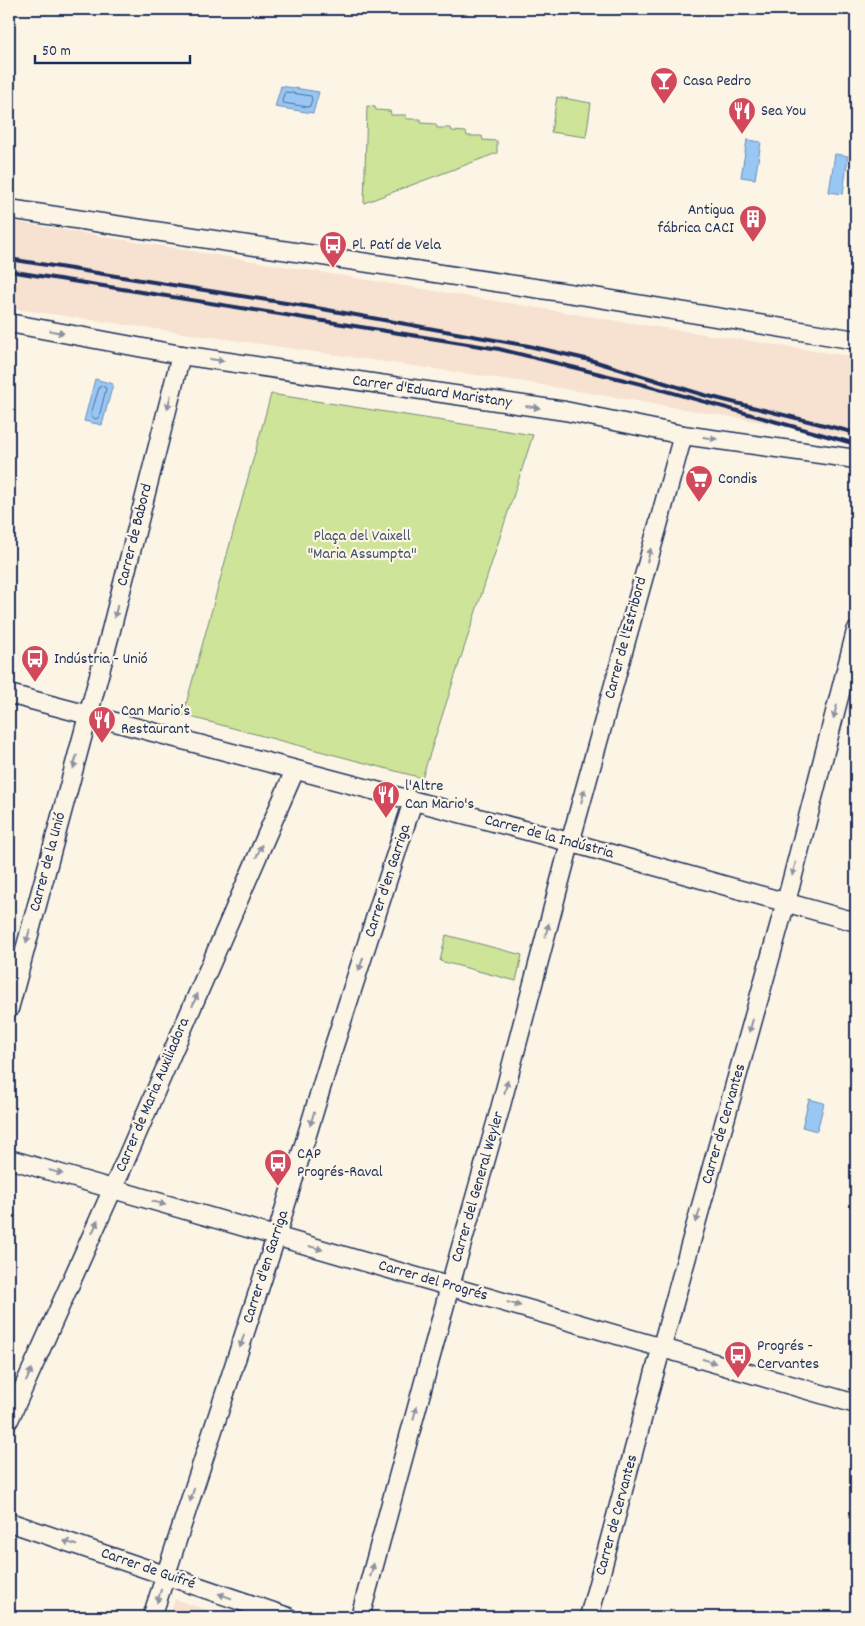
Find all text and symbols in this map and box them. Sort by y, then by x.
scale bar [35,32,190,64]
text: 50 m [42,41,71,63]
bar icon: Casa Pedro [649,66,679,105]
place label: Casa Pedro [683,70,751,93]
restaurant icon: Sea You [727,96,757,135]
place label: Sea You [761,100,806,123]
place label: Antigua fábrica CACI [657,199,734,240]
building icon: Antigua fábrica CACI [738,204,768,243]
bus stop icon: Pl. Patí de Vela [318,230,348,269]
place label: Pl. Patí de Vela [352,234,441,257]
one-way arrow [49,328,65,336]
one-way arrow [209,357,225,365]
street label: Carrer d'Eduard Maristany [351,369,514,415]
one-way arrow [165,395,173,410]
one-way arrow [526,403,542,411]
one-way arrow [703,435,719,443]
supermarket icon: Condis [684,464,714,503]
place label: Condis [718,468,758,491]
street label: Carrer de Babord [111,481,159,589]
park label: Plaça del Vaixell "Maria Assumpta" [307,525,417,566]
one-way arrow [646,547,654,562]
street label: Carrer de l'Estribord [599,574,653,702]
one-way arrow [112,603,120,618]
bus stop icon: Indústria - Unió [20,644,50,683]
place label: Indústria - Unió [54,648,148,671]
place label: Can Mario’s Restaurant [121,700,190,741]
restaurant icon: Can Mario’s Restaurant [87,705,117,744]
one-way arrow [831,705,839,720]
one-way arrow [71,754,79,770]
place label: l'Altre Can Mario's [405,775,474,816]
restaurant icon: l'Altre Can Mario's [371,780,401,819]
one-way arrow [579,788,587,803]
street label: Carrer de la Indústria [482,809,617,865]
street label: Carrer de la Unió [24,810,72,914]
street label: Carrer d'en Garriga [359,821,417,940]
one-way arrow [256,844,264,858]
one-way arrow [790,862,798,877]
one-way arrow [543,922,551,937]
one-way arrow [24,928,32,943]
one-way arrow [356,957,364,972]
one-way arrow [191,993,199,1007]
street label: Carrer de Maria Auxiliadora [110,1014,196,1176]
one-way arrow [747,1019,755,1034]
street label: Carrer de Cervantes [696,1061,752,1187]
one-way arrow [502,1079,510,1094]
street label: Carrer del General Weyler [445,1109,511,1265]
one-way arrow [307,1112,315,1127]
place label: CAP Progrés-Raval [297,1143,383,1184]
bus stop icon: CAP Progrés-Raval [263,1148,293,1187]
one-way arrow [48,1169,63,1177]
one-way arrow [152,1199,167,1207]
street label: Carrer d'en Garriga [237,1207,295,1326]
one-way arrow [694,1209,702,1224]
one-way arrow [92,1220,100,1234]
one-way arrow [308,1244,323,1252]
street label: Carrer del Progrés [376,1254,491,1308]
one-way arrow [506,1300,521,1308]
one-way arrow [238,1333,245,1348]
place label: Progrés - Cervantes [757,1335,819,1376]
bus stop icon: Progrés - Cervantes [723,1340,753,1379]
one-way arrow [701,1357,716,1365]
one-way arrow [25,1368,33,1382]
one-way arrow [412,1406,420,1421]
street label: Carrer de Cervantes [590,1452,644,1578]
one-way arrow [188,1488,195,1503]
one-way arrow [62,1539,77,1547]
street label: Carrer de Guifré [98,1542,198,1596]
one-way arrow [369,1563,377,1578]
one-way arrow [155,1589,162,1604]
one-way arrow [218,1592,233,1599]

